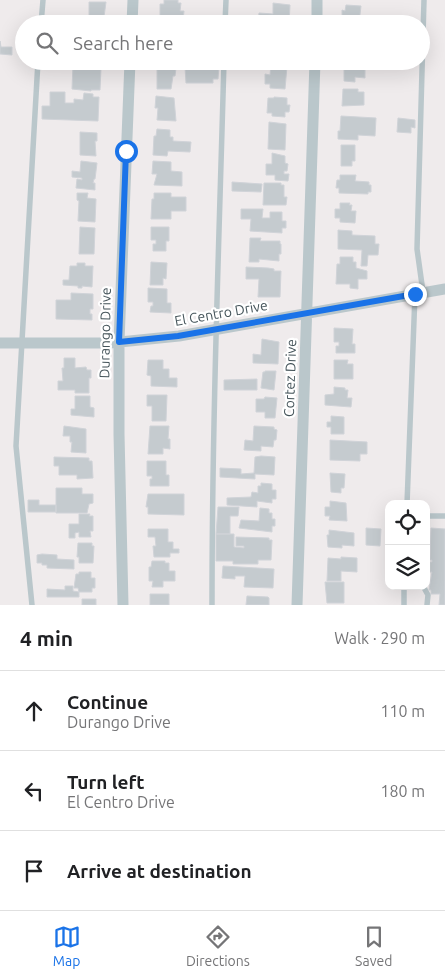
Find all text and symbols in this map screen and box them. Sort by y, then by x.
search box [15,15,430,70]
icon: search [33,29,61,57]
text: Search here [73,32,173,54]
route start [115,140,138,163]
route end [404,283,427,306]
street label: Durango Drive [96,287,114,379]
street label: El Centro Drive [173,297,269,329]
street label: Cortez Drive [281,339,299,417]
map controls [385,500,430,590]
button: locate [385,500,430,545]
button: layers [385,545,430,590]
text: 4 min [20,626,73,650]
text: Walk · 290 m [334,629,425,647]
text: Continue [67,691,148,713]
icon: ahead [20,697,48,725]
text: 110 m [380,702,425,720]
text: Durango Drive [67,713,171,731]
text: Turn left [67,771,145,793]
icon: left [20,777,48,805]
text: 180 m [380,782,425,800]
text: El Centro Drive [67,793,175,811]
icon: arrive [20,857,48,885]
text: Arrive at destination [67,860,252,882]
tab: Map [53,923,81,969]
tab: Directions [186,923,250,969]
tab: Saved [355,923,392,969]

